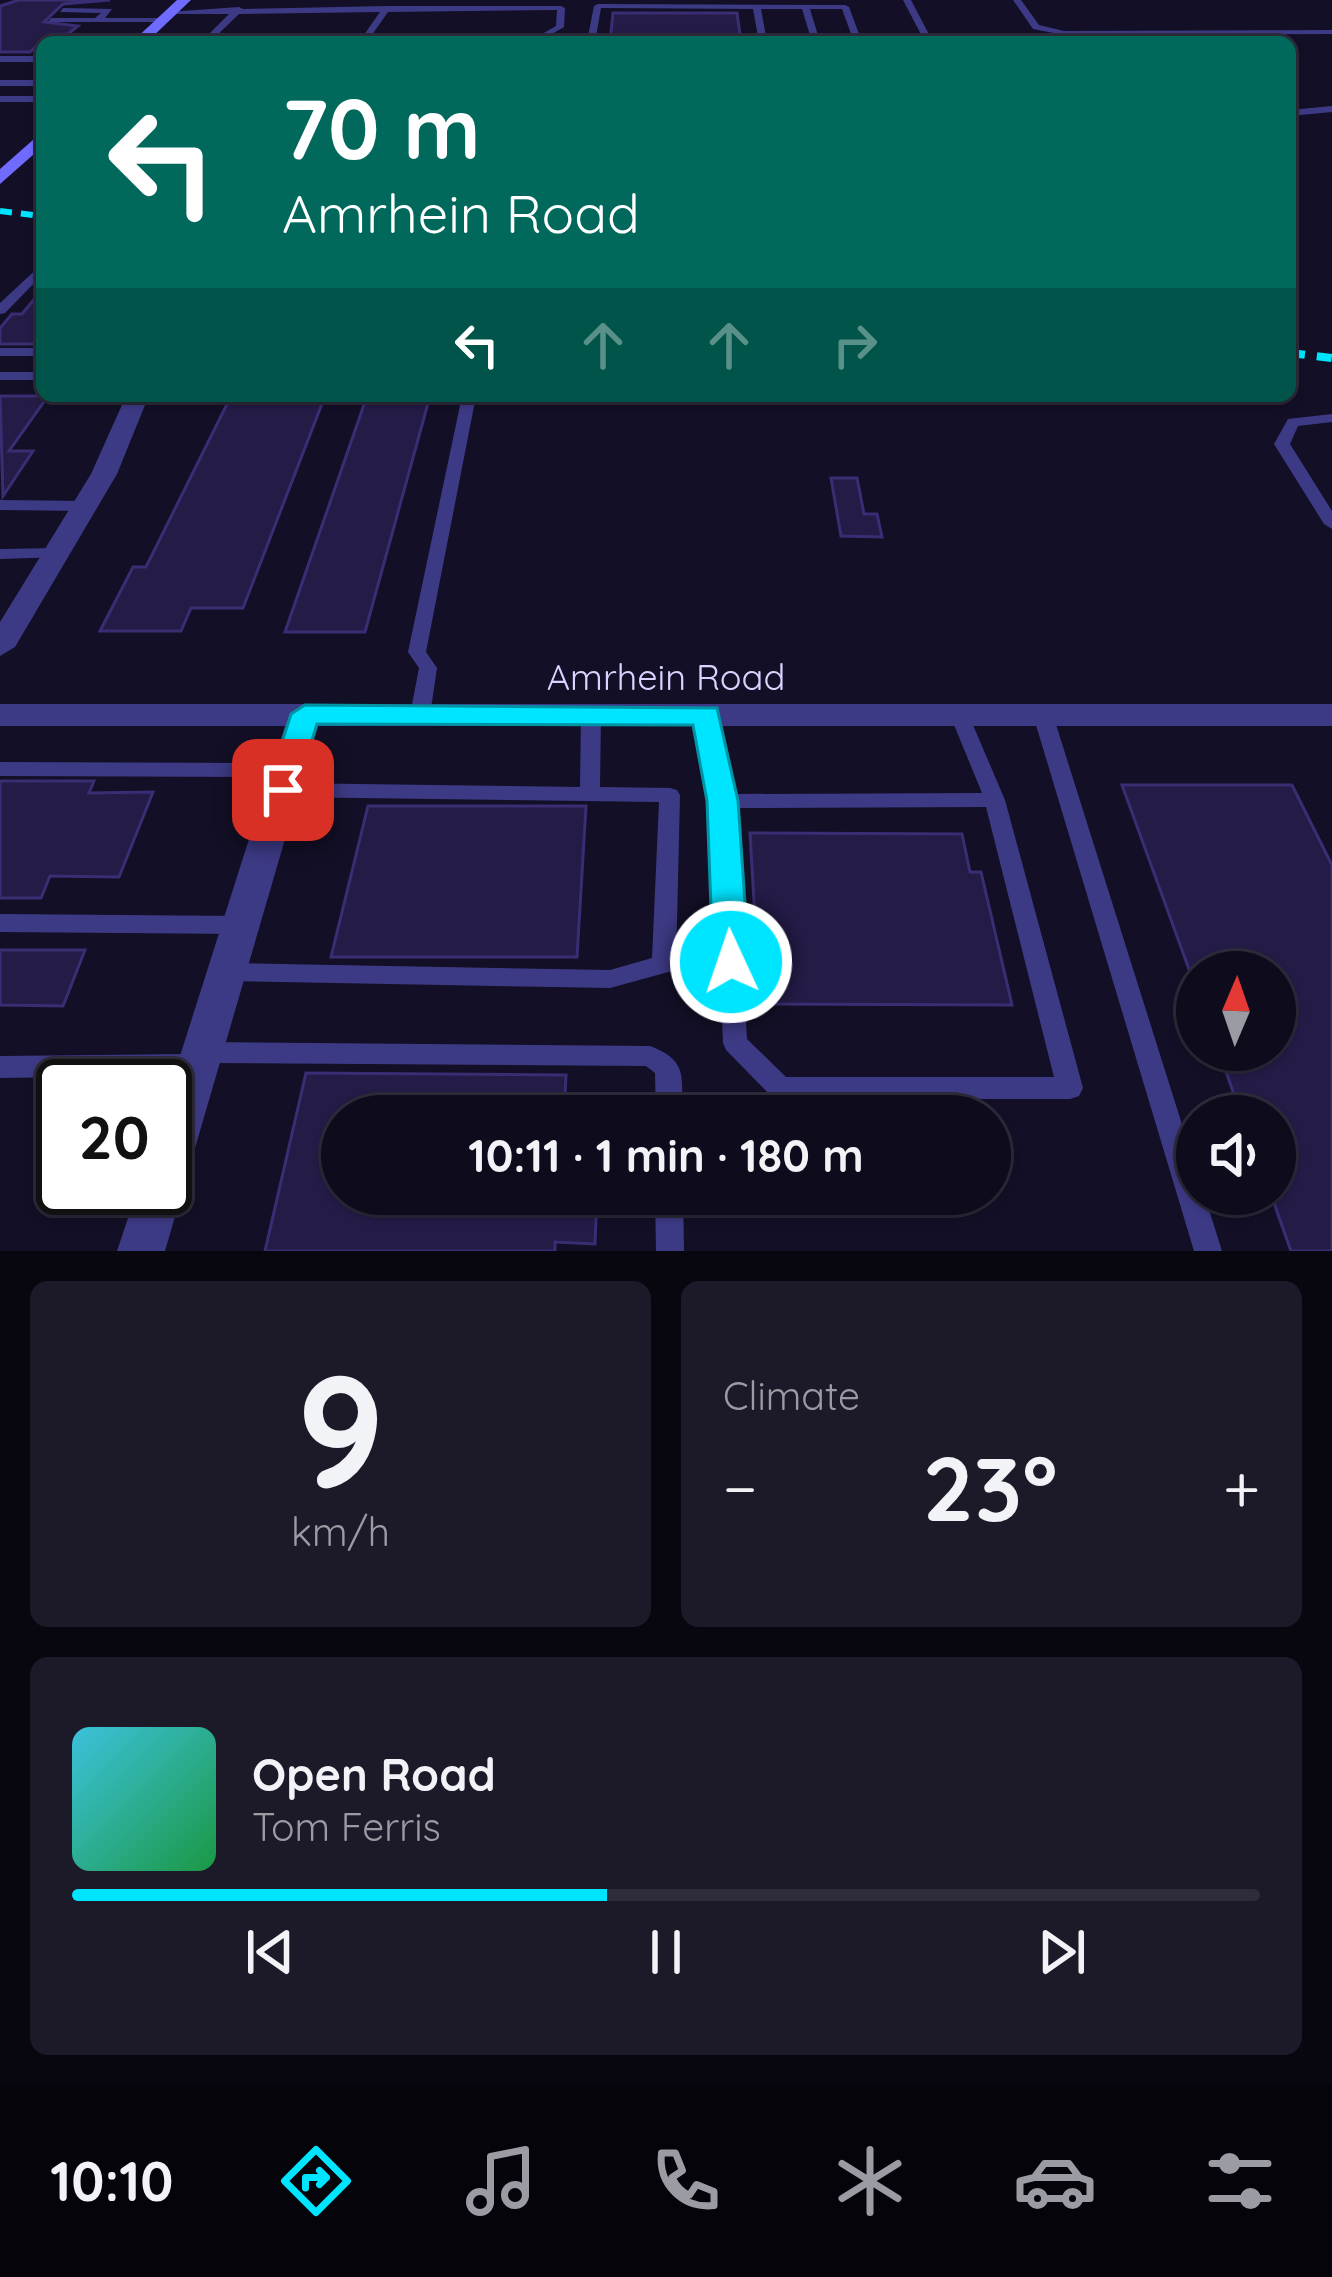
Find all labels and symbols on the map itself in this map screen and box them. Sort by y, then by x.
street label: Amrhein Road [547,654,785,699]
pin [232,739,334,841]
position arrow [668,899,794,1025]
north arrow [1176,951,1296,1071]
speed limit sign: 20 [36,1059,192,1215]

